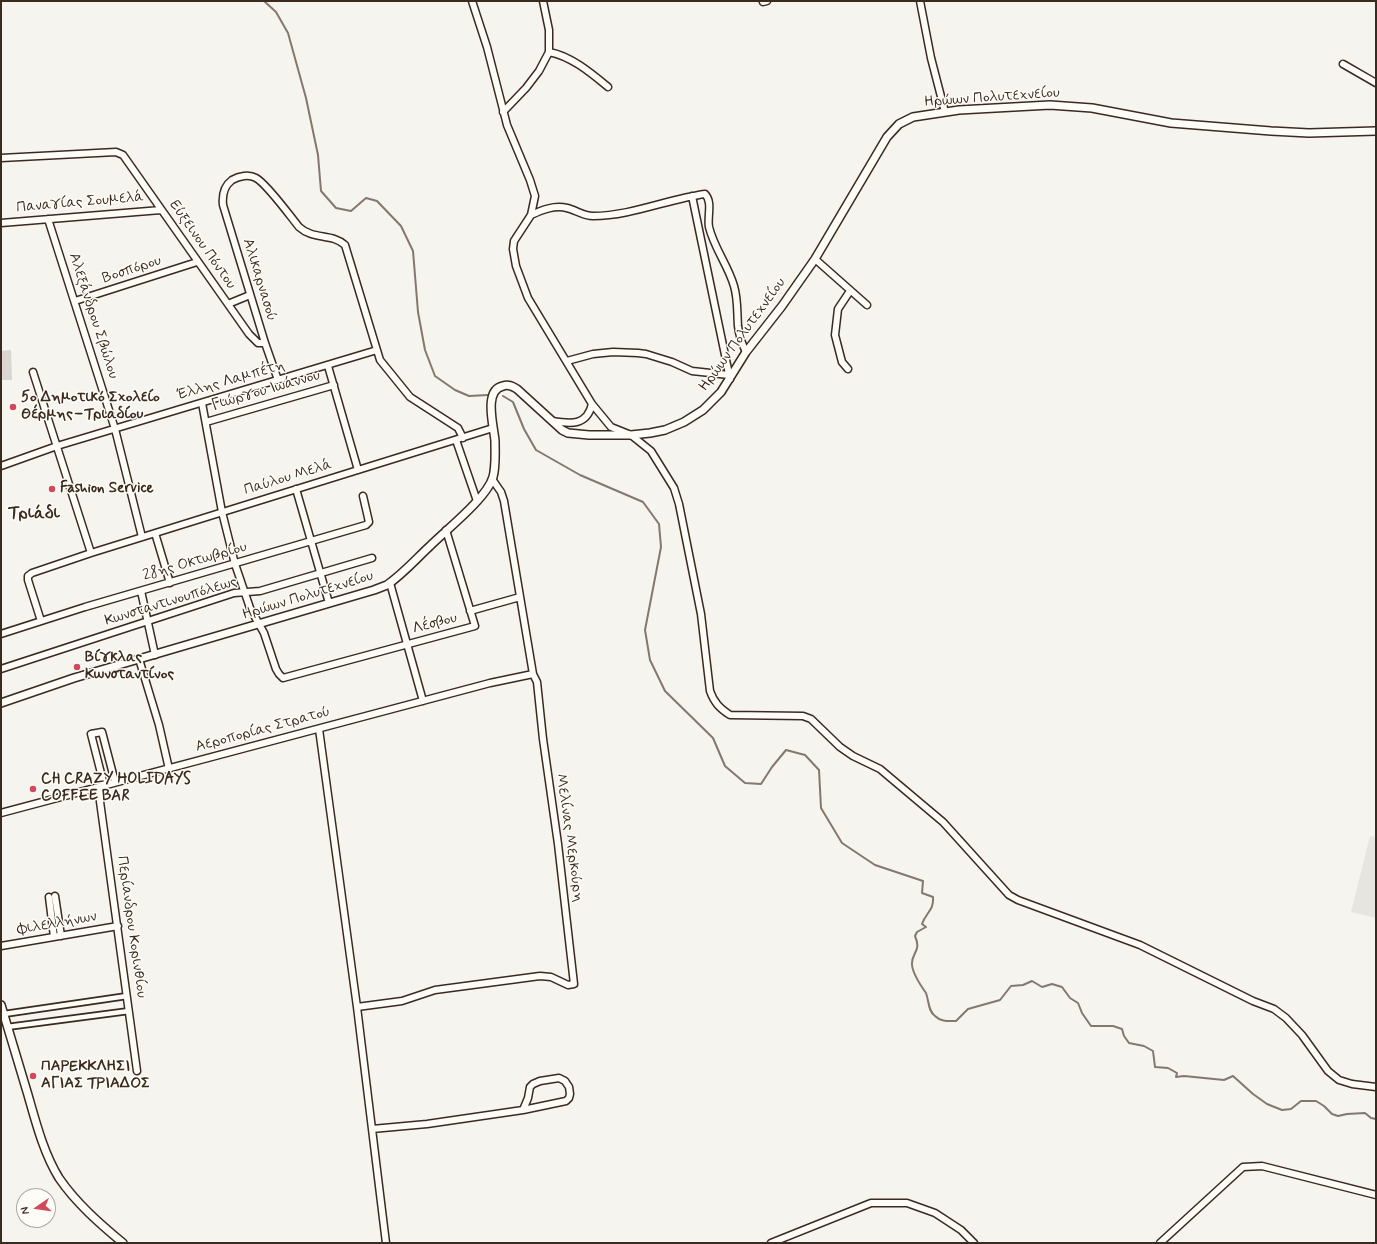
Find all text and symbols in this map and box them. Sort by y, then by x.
street label: Ηρώων Πολυτεχνείου [924,84,1060,112]
street label: Παναγίας Σουμελά [16,188,144,218]
street label: Εύξεινου Πόντου [165,197,239,293]
street label: Αλικαρνασού [238,236,280,324]
street label: Αλεξάνδρου Σβώλου [64,251,122,381]
street label: Βοσπόρου [100,252,164,288]
street label: Ηρώων Πολυτεχνείου [696,275,790,395]
street label: Έλλης Λαμπέτη [175,357,287,405]
street label: Γιώργου Ιωάννου [210,367,322,415]
place label: 5ο Δημοτικό Σχολείο Θέρμης–Τριαδίου [21,389,160,424]
marker: 5ο Δημοτικό Σχολείο Θέρμης–Τριαδίου [8,402,18,412]
street label: Παύλου Μελά [242,456,334,500]
place label: Fashion Service [60,480,154,498]
marker: Fashion Service [47,484,57,494]
district label: Τριάδι [8,504,60,524]
street label: 28ης Οκτωβρίου [141,539,249,585]
street label: Ηρώων Πολυτεχνείου [240,568,376,624]
street label: Κωνσταντινουπόλεως [103,573,239,631]
street label: Λέσβου [411,609,459,639]
place label: Βίγκλας Κωνσταντίνος [85,649,174,684]
marker: Βίγκλας Κωνσταντίνος [72,662,82,672]
street label: Αεροπορίας Στρατού [194,703,332,757]
place label: CH CRAZY HOLIDAYS COFFEE BAR [41,771,191,806]
street label: Μελίνας Μερκούρη [551,773,587,903]
marker: CH CRAZY HOLIDAYS COFFEE BAR [28,784,38,794]
street label: Περίανδρου Κορινθίου [112,855,150,999]
street label: Φιλελλήνων [16,908,98,940]
place label: ΠΑΡΕΚΚΛΗΣΙ ΑΓΙΑΣ ΤΡΙΑΔΟΣ [41,1058,150,1093]
marker: ΠΑΡΕΚΚΛΗΣΙ ΑΓΙΑΣ ΤΡΙΑΔΟΣ [28,1071,38,1081]
north arrow [16,1188,56,1228]
text: N [18,1205,33,1216]

